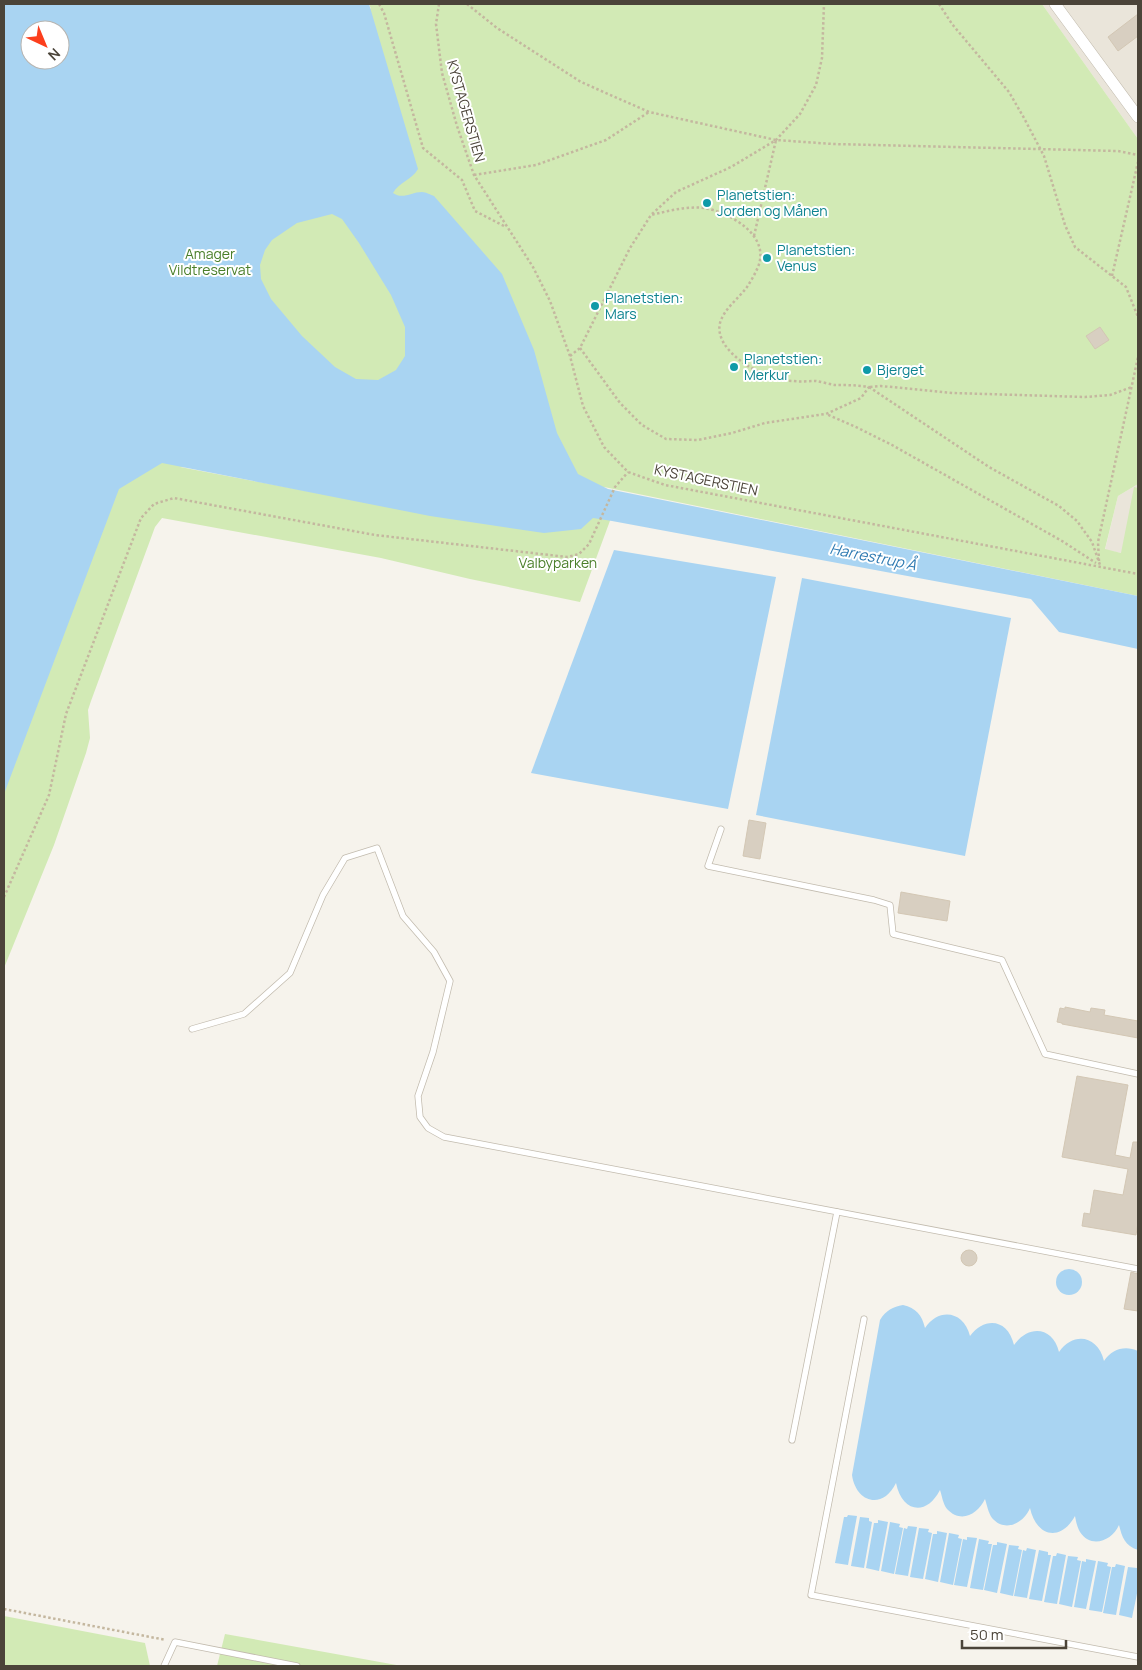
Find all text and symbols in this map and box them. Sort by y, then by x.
north arrow [20,20,70,70]
text: N [44,44,65,65]
street label: KYSTAGERSTIEN [443,58,490,164]
place label: Planetstien: Jorden og Månen [717,185,828,220]
marker: Planetstien: Jorden og Månen [701,197,713,209]
place label: Planetstien: Venus [777,240,855,275]
park label: Amager Vildtreservat [169,244,252,279]
marker: Planetstien: Venus [761,252,773,264]
place label: Planetstien: Mars [605,288,683,323]
marker: Planetstien: Mars [589,300,601,312]
place label: Planetstien: Merkur [744,349,822,384]
place label: Bjerget [877,360,925,379]
marker: Planetstien: Merkur [728,361,740,373]
marker: Bjerget [861,364,873,376]
street label: KYSTAGERSTIEN [653,459,760,500]
water label: Harrestrup Å [828,538,919,575]
park label: Valbyparken [519,553,597,572]
scale bar [962,1618,1066,1650]
text: 50 m [970,1624,1004,1645]

